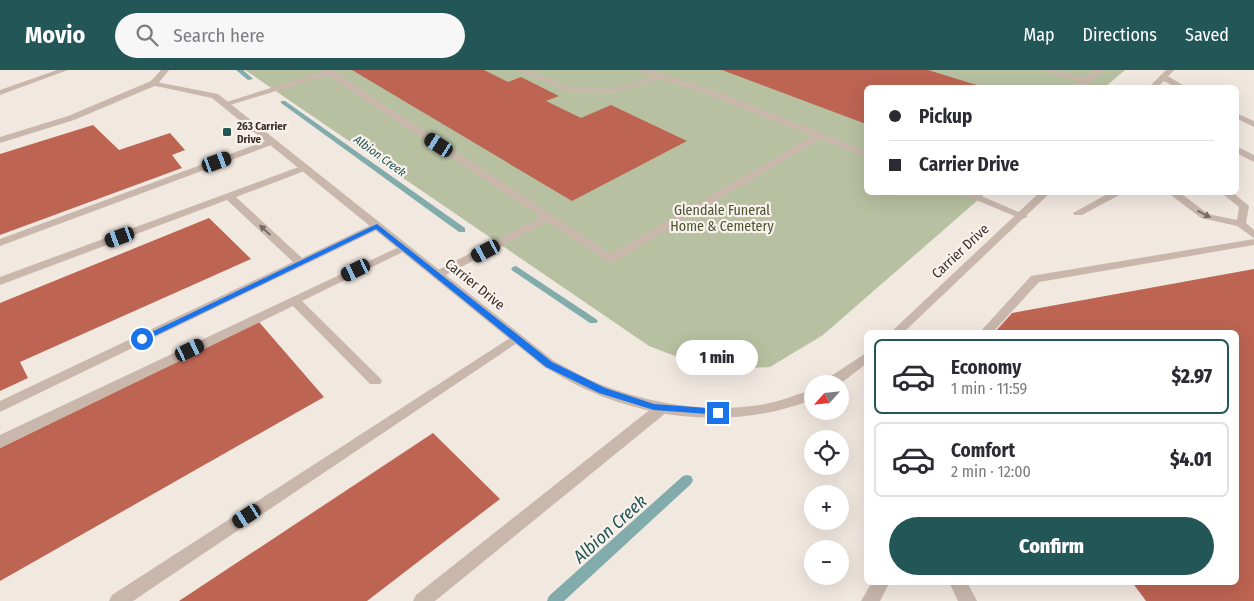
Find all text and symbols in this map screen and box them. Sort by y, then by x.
search box [115,13,465,58]
text: Movio [25,21,85,49]
icon: search [133,21,161,49]
text: Search here [173,24,265,47]
text: Map [1023,24,1055,46]
text: Directions [1083,24,1157,46]
text: Saved [1185,24,1229,46]
text: Pickup [919,105,972,128]
place label: 263 Carrier Drive [236,120,288,146]
marker: 263 Carrier Drive [221,126,233,138]
car [422,131,455,159]
water label: Albion Creek [350,132,409,180]
car [200,150,233,174]
text: Carrier Drive [919,153,1019,176]
park label: Glendale Funeral Home & Cemetery [670,202,774,235]
one-way arrow [1197,210,1211,218]
street label: Carrier Drive [928,221,992,282]
one-way arrow [259,224,271,236]
car [103,225,136,249]
car [469,237,502,265]
street label: Carrier Drive [441,255,508,314]
car [339,257,372,283]
route start [131,328,153,350]
car [173,337,206,363]
callout: 1 min [677,340,759,376]
text: 1 min [700,348,734,367]
icon: car [891,354,936,399]
text: Economy [951,356,1021,379]
text: $2.97 [1172,365,1212,388]
north arrow [804,375,849,420]
map controls [804,375,849,585]
text: 1 min · 11:59 [951,379,1027,398]
route end [707,402,729,424]
button: locate [804,430,849,475]
icon: car [891,437,936,482]
text: Comfort [951,439,1015,462]
text: $4.01 [1170,448,1212,471]
text: 2 min · 12:00 [951,462,1031,481]
button: + [804,485,849,530]
water label: Albion Creek [568,490,651,568]
car [230,502,263,530]
button: Confirm [889,517,1214,575]
button: − [804,540,849,585]

